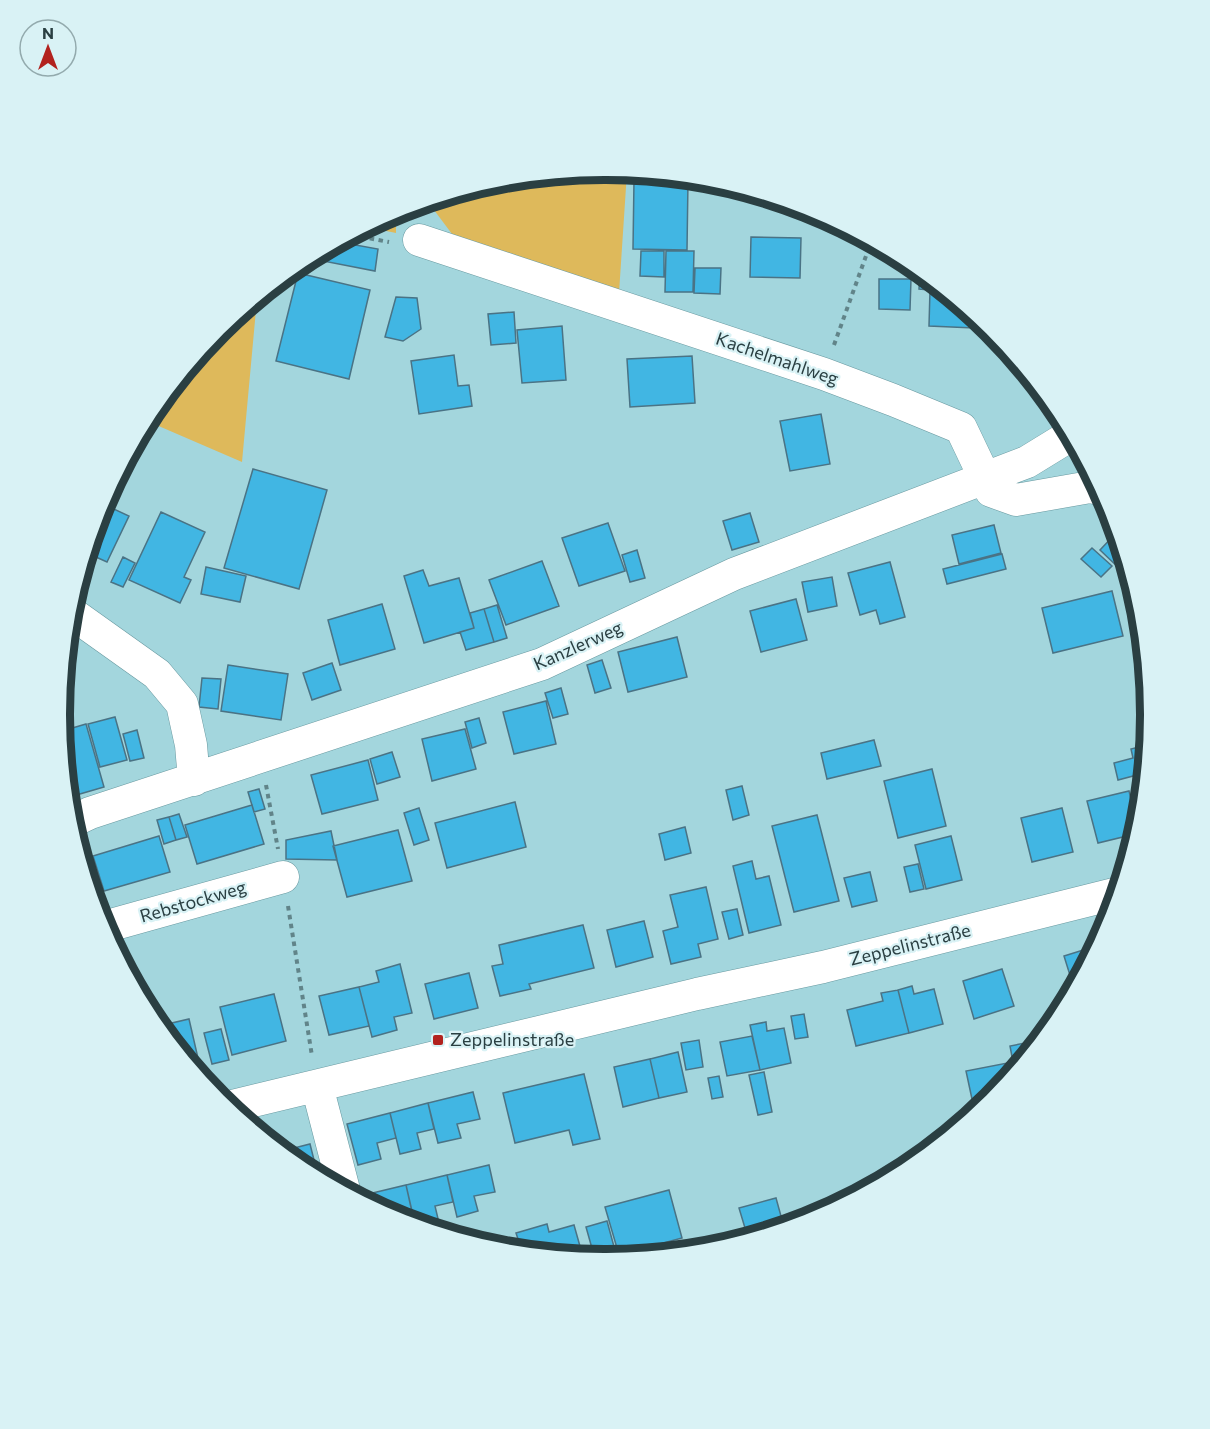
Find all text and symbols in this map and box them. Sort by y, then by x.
north arrow [18,18,78,78]
text: N [42,23,54,42]
street label: Kachelmahlweg [713,327,842,389]
street label: Kanzlerweg [530,616,626,675]
street label: Rebstockweg [137,875,249,927]
street label: Zeppelinstraße [847,918,973,970]
place label: Zeppelinstraße [450,1028,574,1050]
marker: Zeppelinstraße [431,1033,445,1047]

